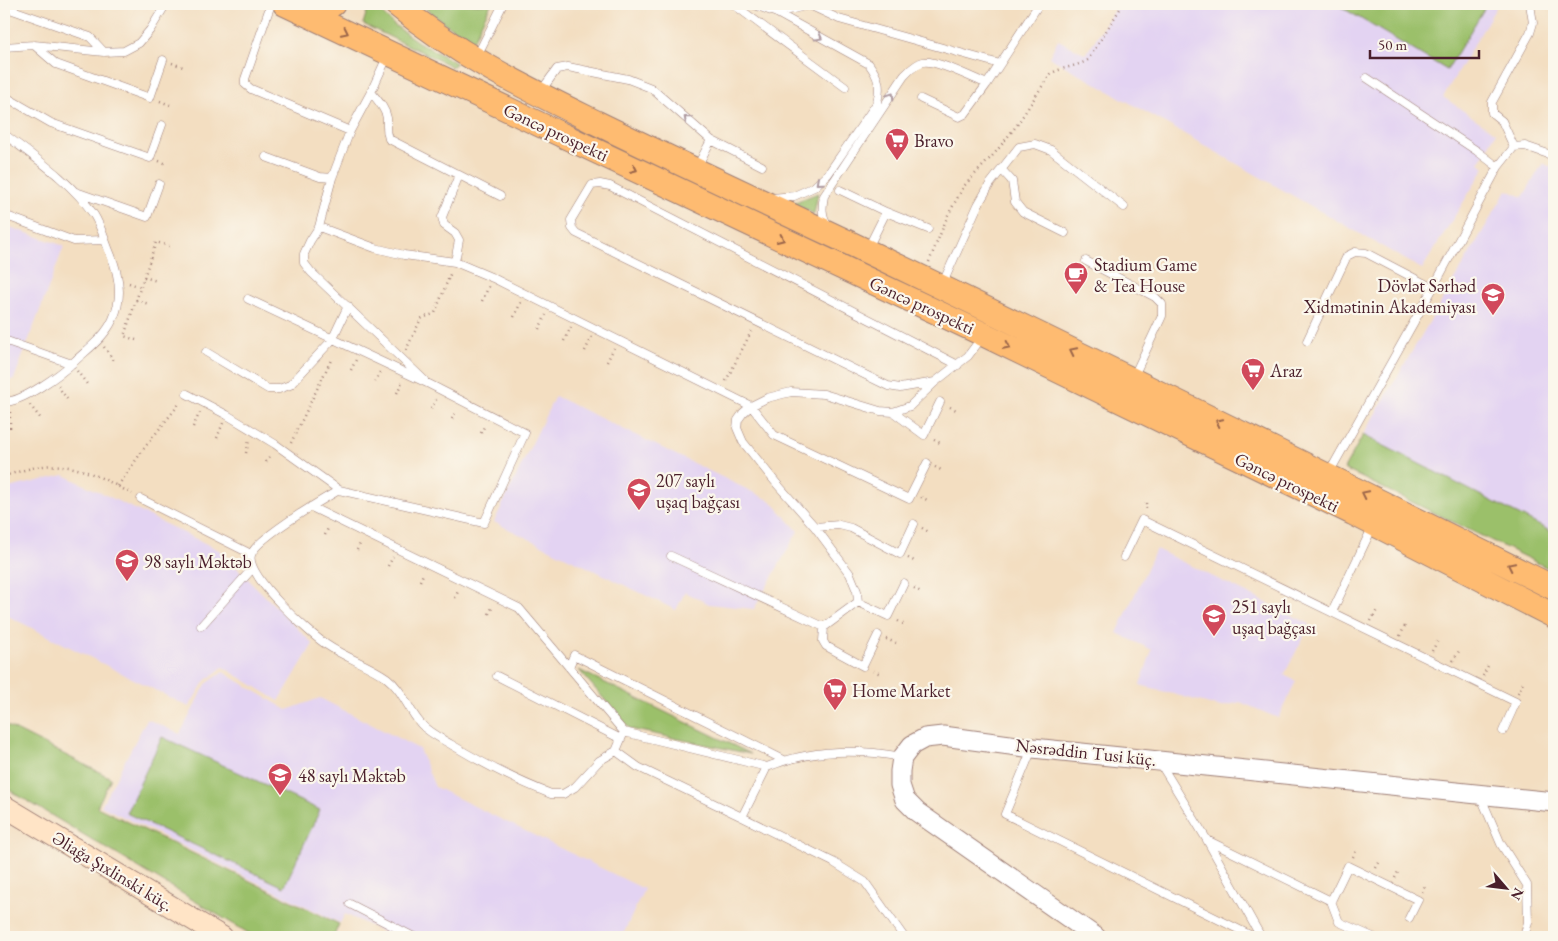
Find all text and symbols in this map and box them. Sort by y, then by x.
one-way arrow [340,26,349,36]
scale bar [1370,28,1479,60]
one-way arrow [814,30,823,40]
text: 50 m [1378,35,1407,54]
one-way arrow [885,92,894,102]
street label: Gəncə prospekti [500,98,613,167]
one-way arrow [684,116,693,125]
supermarket icon: Bravo [884,127,910,161]
place label: Bravo [914,129,954,152]
one-way arrow [629,163,638,174]
one-way arrow [816,177,825,185]
one-way arrow [776,233,785,243]
place label: Stadium Game & Tea House [1094,253,1197,297]
cafe icon: Stadium Game & Tea House [1063,261,1089,295]
street label: Gəncə prospekti [866,271,979,340]
place label: Dövlət Sərhəd Xidmətinin Akademiyası [1303,274,1477,318]
school or university icon: Dövlət Sərhəd Xidmətinin Akademiyası [1480,282,1506,316]
one-way arrow [1002,340,1011,350]
one-way arrow [1069,347,1078,357]
supermarket icon: Araz [1240,357,1266,391]
place label: Araz [1269,359,1302,382]
one-way arrow [1215,418,1224,428]
street label: Gəncə prospekti [1231,447,1343,517]
place label: 207 saylı uşaq bağçası [656,469,740,513]
school or university icon: 207 saylı uşaq bağçası [626,477,652,511]
one-way arrow [1361,490,1370,500]
school or university icon: 98 saylı Məktəb [114,548,140,582]
place label: 98 saylı Məktəb [144,550,252,573]
one-way arrow [1507,562,1516,572]
place label: 251 saylı uşaq bağçası [1232,595,1316,639]
school or university icon: 251 saylı uşaq bağçası [1201,603,1227,637]
supermarket icon: Home Market [822,677,848,711]
place label: Home Market [852,679,951,702]
street label: Nəsrəddin Tusi küç. [1015,733,1157,771]
school or university icon: 48 saylı Məktəb [267,762,293,796]
place label: 48 saylı Məktəb [298,764,406,787]
street label: Əliağa Şıxlinski küç. [48,826,178,916]
north arrow [1480,864,1530,914]
text: N [1507,885,1528,904]

